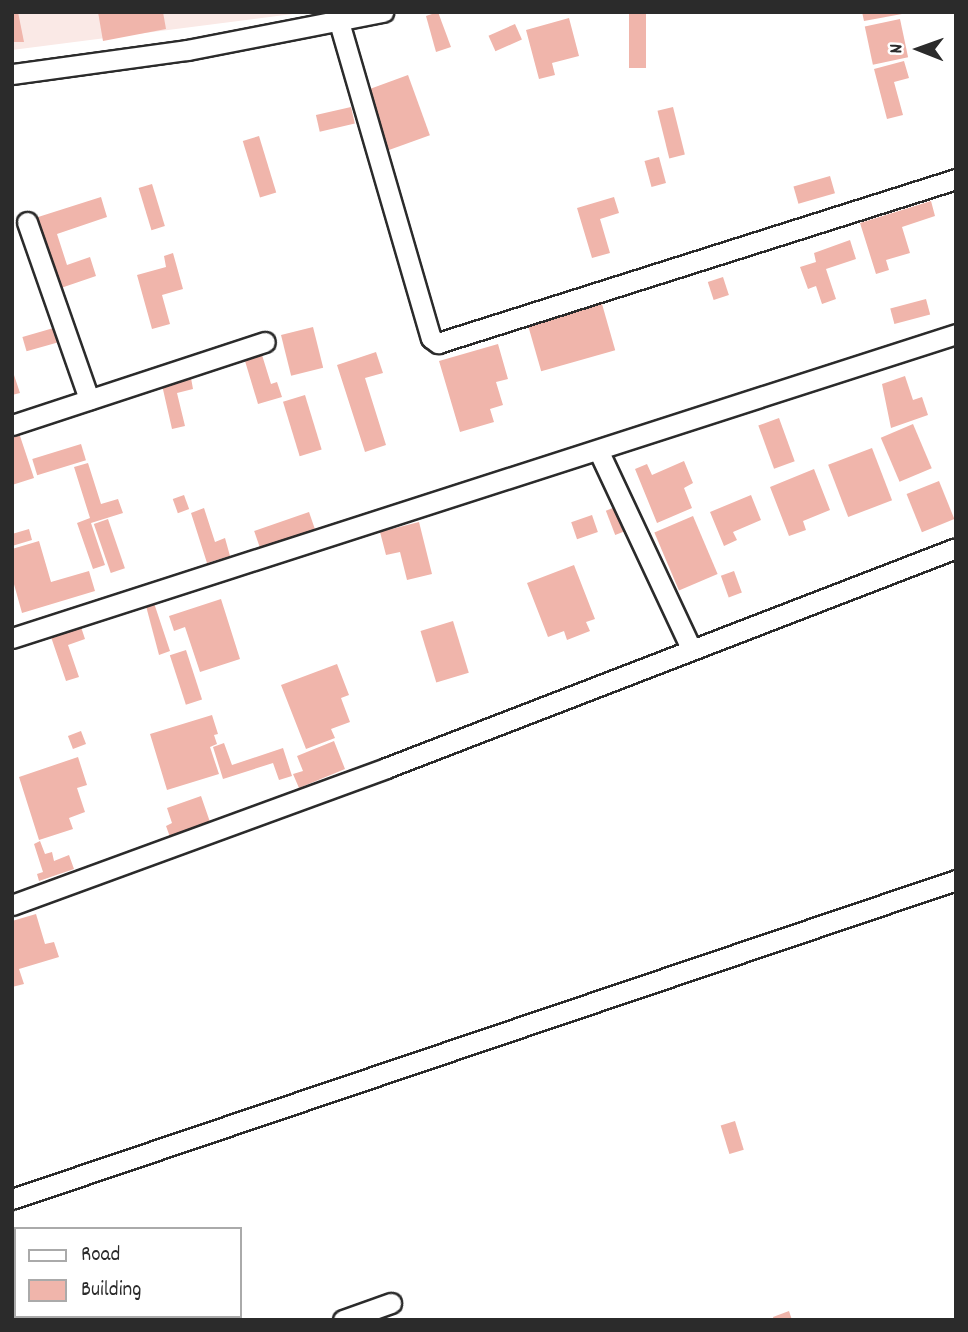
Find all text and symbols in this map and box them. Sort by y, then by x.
north arrow [884,14,954,84]
text: N [884,44,911,54]
legend [14,1227,242,1318]
text: Road [81,1241,120,1271]
text: Building [81,1276,141,1306]

